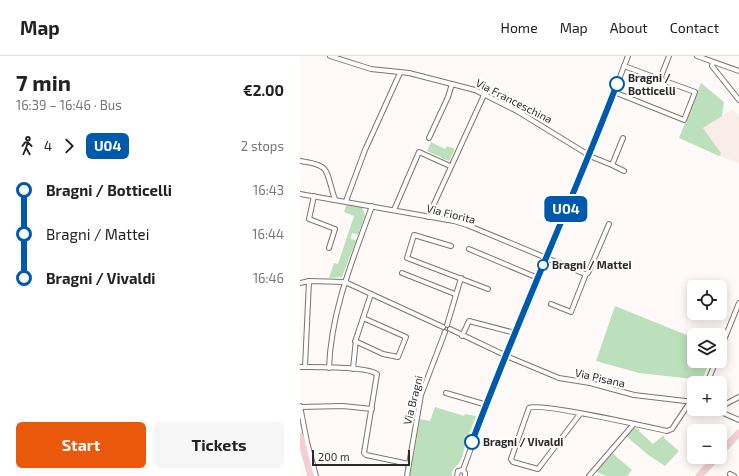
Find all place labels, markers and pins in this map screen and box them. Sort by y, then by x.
place label: Bragni / Botticelli [628,71,676,97]
marker: Bragni / Botticelli [609,76,625,92]
place label: Bragni / Mattei [552,258,631,271]
marker: Bragni / Mattei [537,259,549,271]
marker: Bragni / Vivaldi [464,434,480,450]
place label: Bragni / Vivaldi [483,435,563,448]

